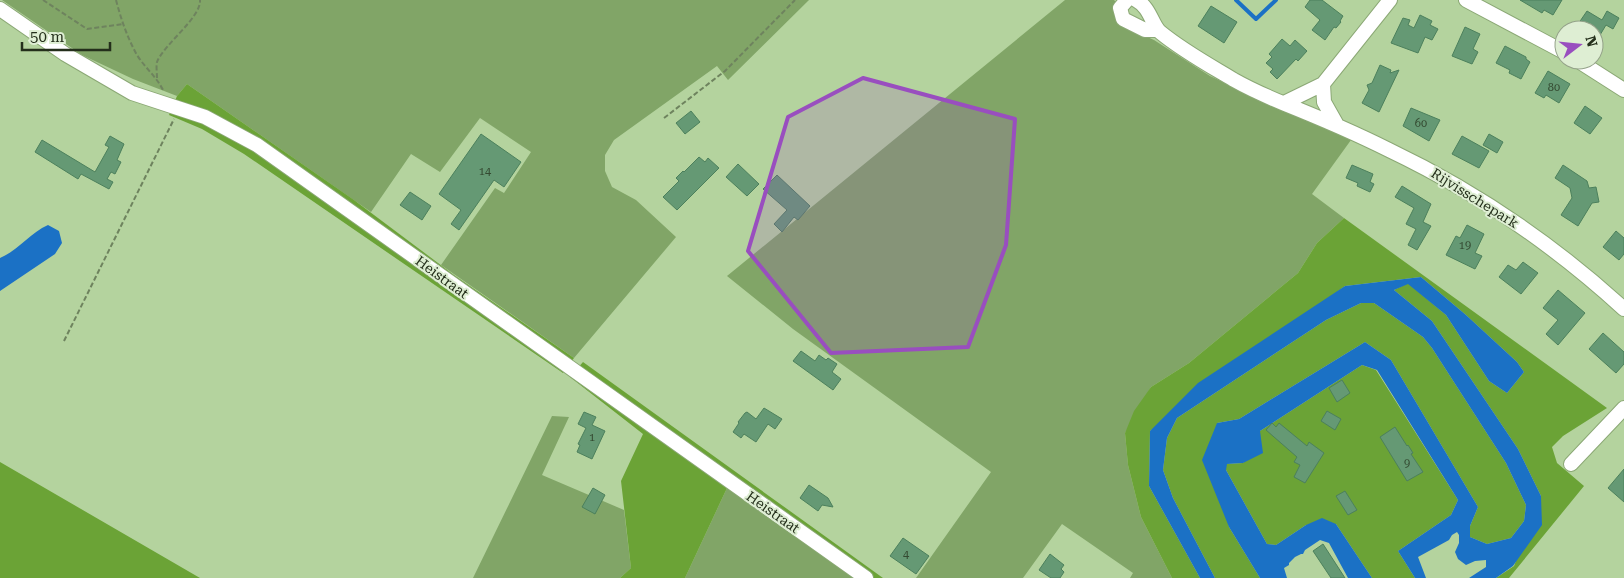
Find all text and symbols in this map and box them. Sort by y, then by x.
scale bar [22,20,110,52]
north arrow [1554,20,1604,70]
text: 50 m [30,28,65,46]
text: N [1582,34,1601,49]
house number: 80 [1548,81,1560,94]
house number: 60 [1415,117,1427,130]
house number: 14 [479,165,492,178]
street label: Rijvisschepark [1428,165,1522,231]
house number: 19 [1459,239,1471,252]
street label: Heistraat [412,252,472,302]
house number: 1 [589,431,595,444]
house number: 9 [1404,457,1410,470]
street label: Heistraat [743,488,803,536]
house number: 4 [903,548,910,561]

